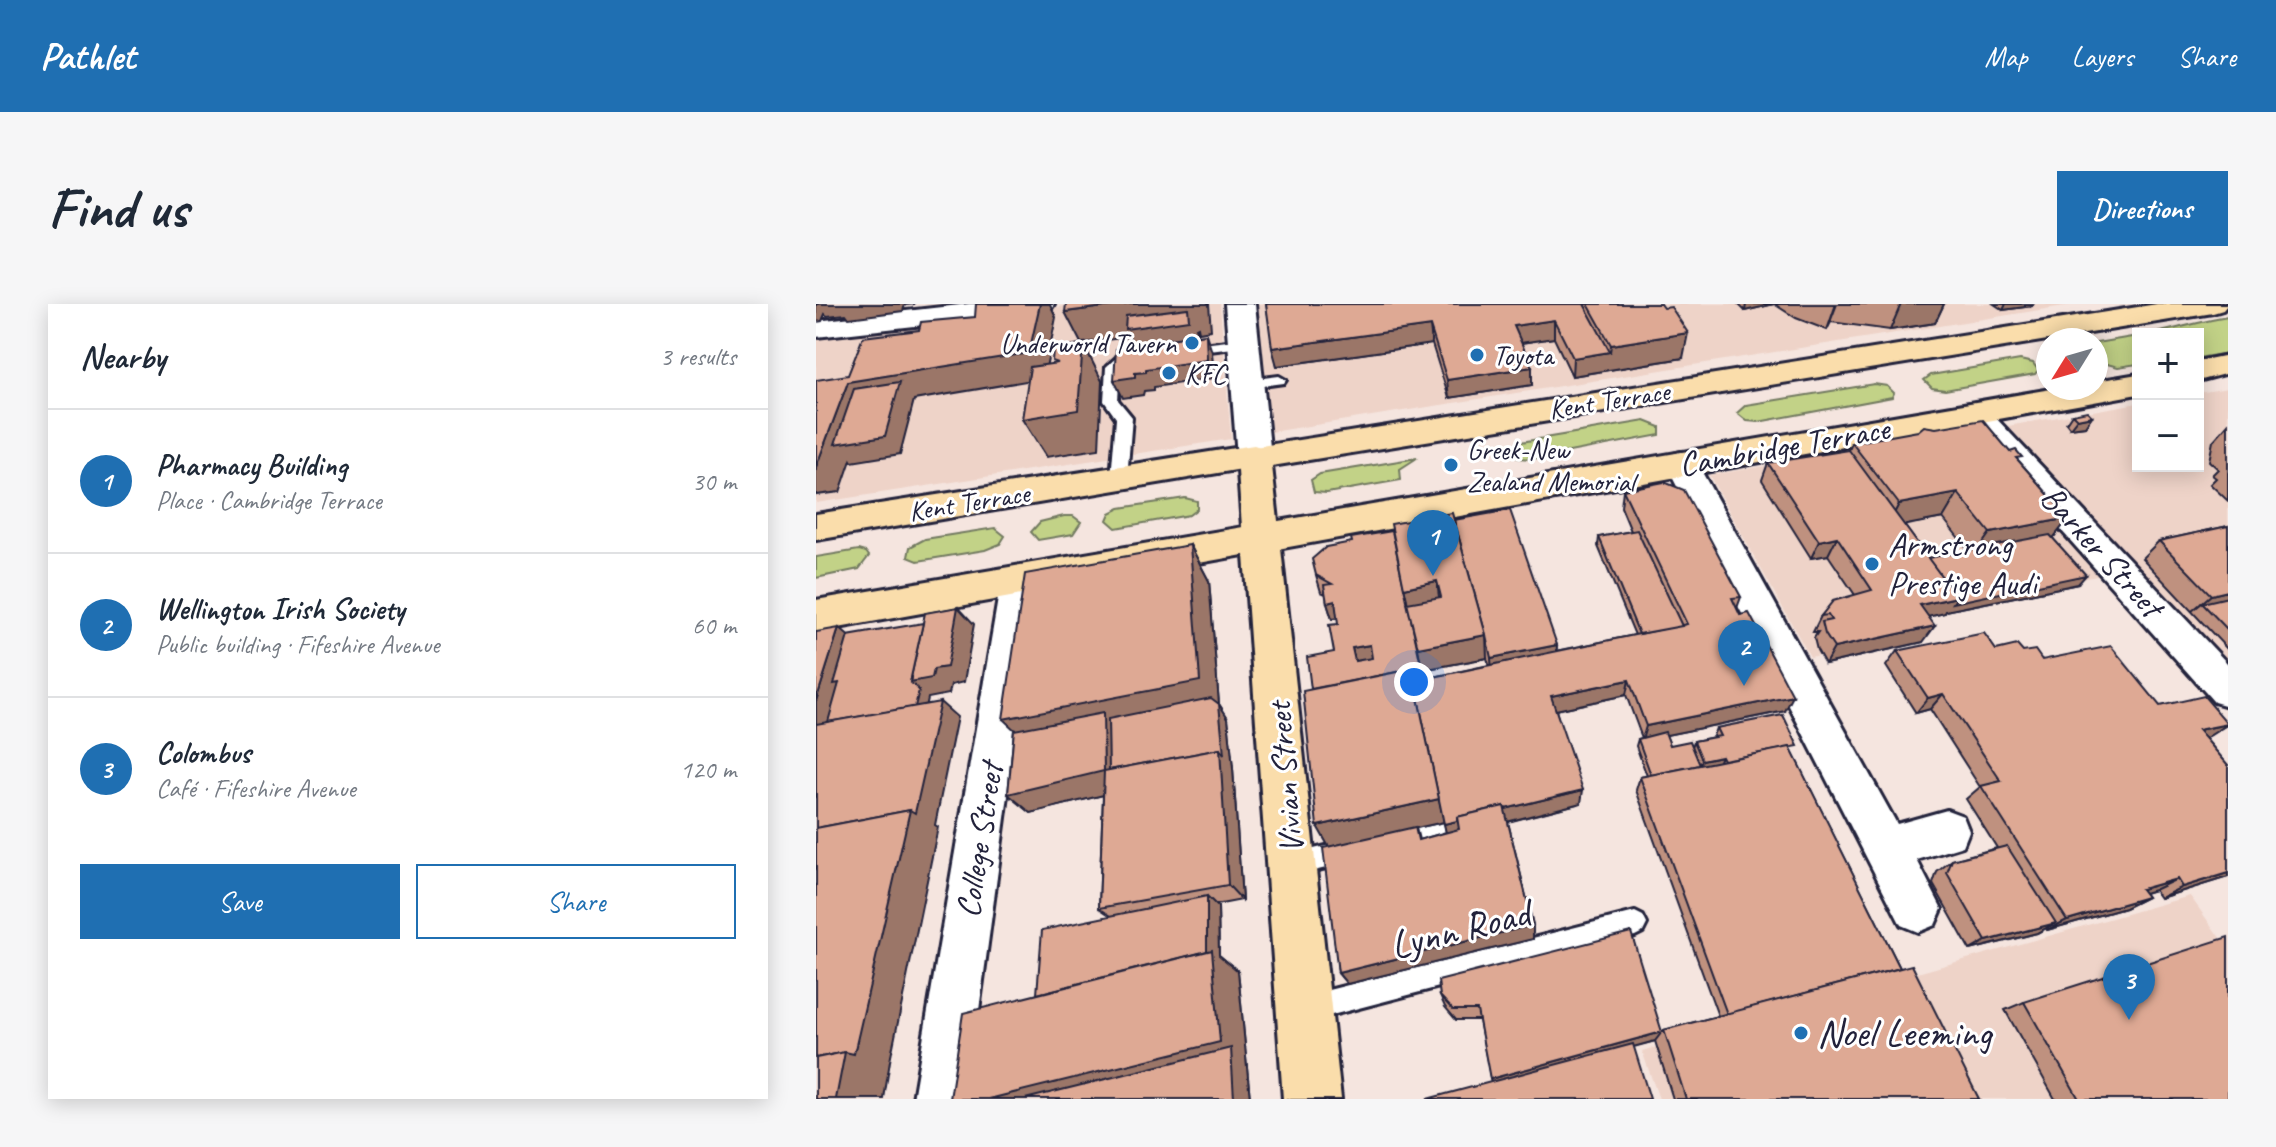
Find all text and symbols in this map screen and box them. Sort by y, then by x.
text: Pathlet [40,33,135,80]
text: Map [1985,39,2028,74]
text: Layers [2072,39,2133,74]
text: Share [2177,39,2236,74]
button: Directions [2057,171,2228,246]
text: Find us [48,173,188,244]
place label: Underworld Tavern [1000,326,1177,361]
north arrow [2036,328,2108,400]
map controls [2132,328,2204,472]
button: + [2132,328,2204,400]
marker: Underworld Tavern [1183,334,1201,352]
text: Nearby [80,335,166,378]
place label: Toyota [1493,338,1556,373]
text: 3 results [660,340,736,373]
marker: Toyota [1468,346,1486,364]
place label: KFC [1185,356,1229,391]
marker: KFC [1160,364,1178,382]
street label: Kent Terrace [1546,373,1674,427]
button: − [2132,400,2204,472]
street label: Cambridge Terrace [1676,406,1894,486]
place label: Greek-New Zealand Memorial [1467,432,1640,499]
text: Pharmacy Building [156,446,347,484]
marker: Greek-New Zealand Memorial [1442,456,1460,474]
text: 1 [100,465,112,498]
text: 30 m [692,465,736,498]
street label: Kent Terrace [906,475,1034,529]
street label: Barker Street [2032,476,2176,629]
text: Place · Cambridge Terrace [156,484,382,517]
pin: 1 [1407,510,1459,576]
place label: Armstrong Prestige Audi [1888,523,2040,605]
marker: Armstrong Prestige Audi [1863,555,1881,573]
text: Wellington Irish Society [156,590,404,628]
text: 2 [100,609,112,642]
text: 60 m [692,609,736,642]
pin: 2 [1718,620,1770,686]
text: Public building · Fifeshire Avenue [156,628,440,661]
your location [1394,662,1434,702]
street label: Vivian Street [1257,697,1313,855]
text: Colombus [156,734,251,772]
text: 3 [100,753,112,786]
text: 120 m [680,753,736,786]
street label: College Street [946,755,1013,920]
text: Café · Fifeshire Avenue [156,772,356,805]
button: Save [80,864,400,939]
button: Share [416,864,736,939]
street label: Lynn Road [1385,886,1541,970]
pin: 3 [2103,954,2155,1020]
place label: Noel Leeming [1817,1008,1994,1058]
marker: Noel Leeming [1792,1024,1810,1042]

